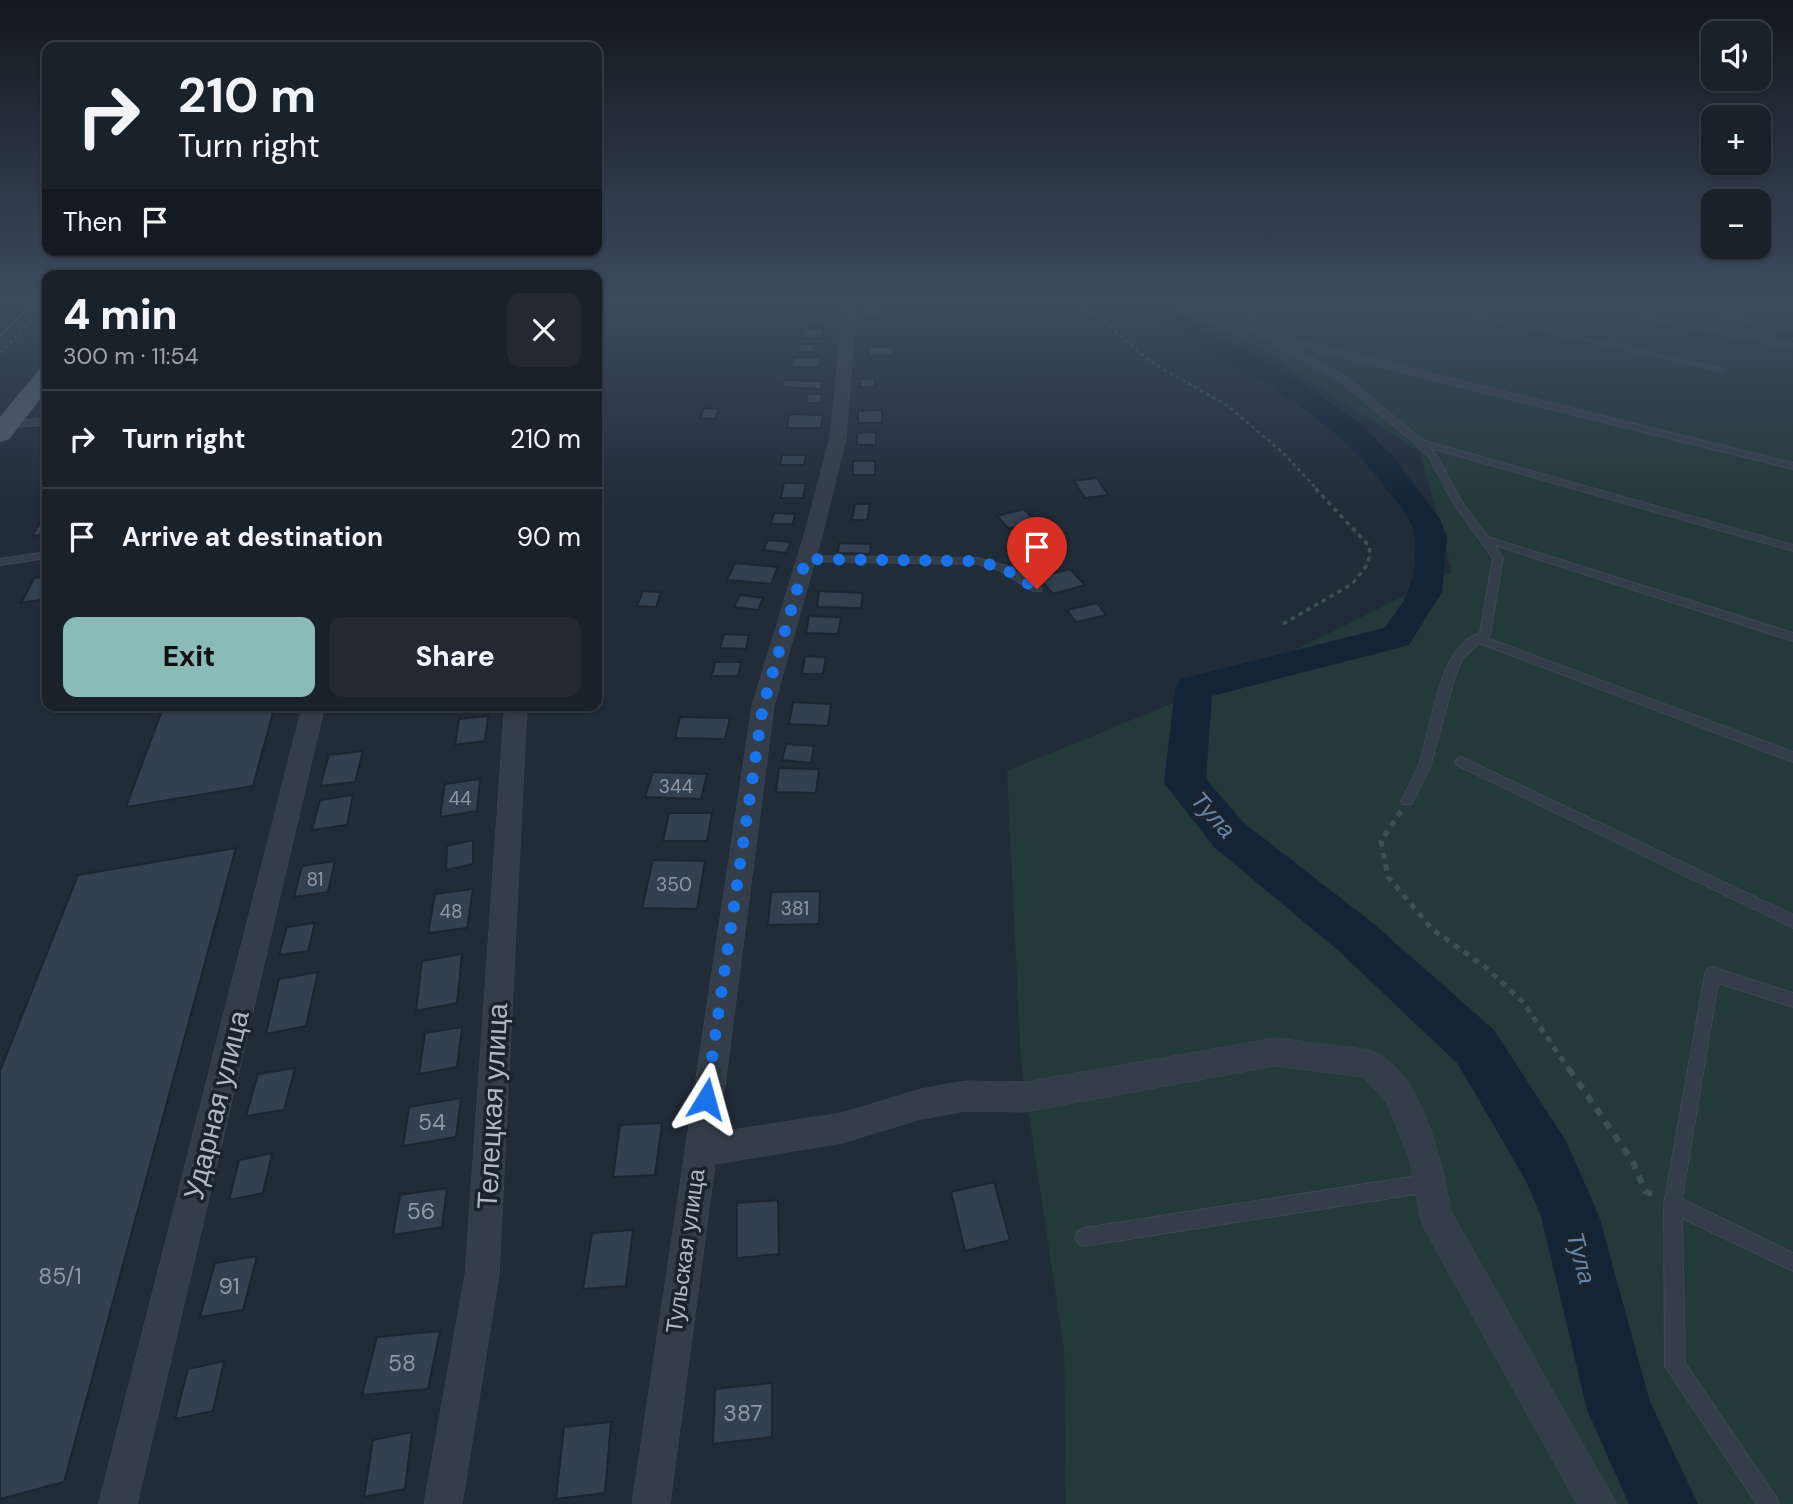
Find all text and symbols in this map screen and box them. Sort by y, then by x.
map controls [1701,21,1771,259]
button: sound [1701,21,1771,91]
text: 210 m [178,63,316,127]
icon: right [63,70,154,161]
button: + [1701,105,1771,175]
text: Turn right [178,125,320,167]
button: − [1701,189,1771,259]
icon: arrive [136,203,174,241]
text: Then [63,205,122,239]
text: 4 min [63,287,178,342]
button: close [507,293,581,367]
text: 300 m · 11:54 [63,341,198,371]
icon: right [63,420,101,458]
text: Turn right [122,422,246,456]
text: 210 m [510,422,581,456]
pin [1007,517,1067,589]
icon: arrive [63,518,101,556]
text: Arrive at destination [122,520,383,554]
text: 90 m [517,520,581,554]
icon: arrive [1018,528,1056,566]
button: Exit [63,617,315,697]
button: Share [329,617,581,697]
house number: 344 [659,774,693,799]
water label: Тула [1184,785,1242,845]
house number: 44 [448,786,472,811]
house number: 81 [306,867,324,892]
house number: 350 [656,872,692,897]
house number: 381 [781,896,809,921]
house number: 48 [439,899,463,924]
street label: Телецкая улица [469,1002,516,1210]
street label: Ударная улица [175,1006,258,1204]
position arrow [669,1062,743,1136]
house number: 54 [418,1107,446,1137]
street label: Тульская улица [659,1167,711,1335]
house number: 56 [407,1196,435,1226]
water label: Тула [1560,1229,1603,1287]
house number: 85/1 [38,1261,82,1291]
house number: 91 [218,1271,240,1301]
house number: 58 [388,1348,416,1378]
house number: 387 [723,1398,763,1428]

